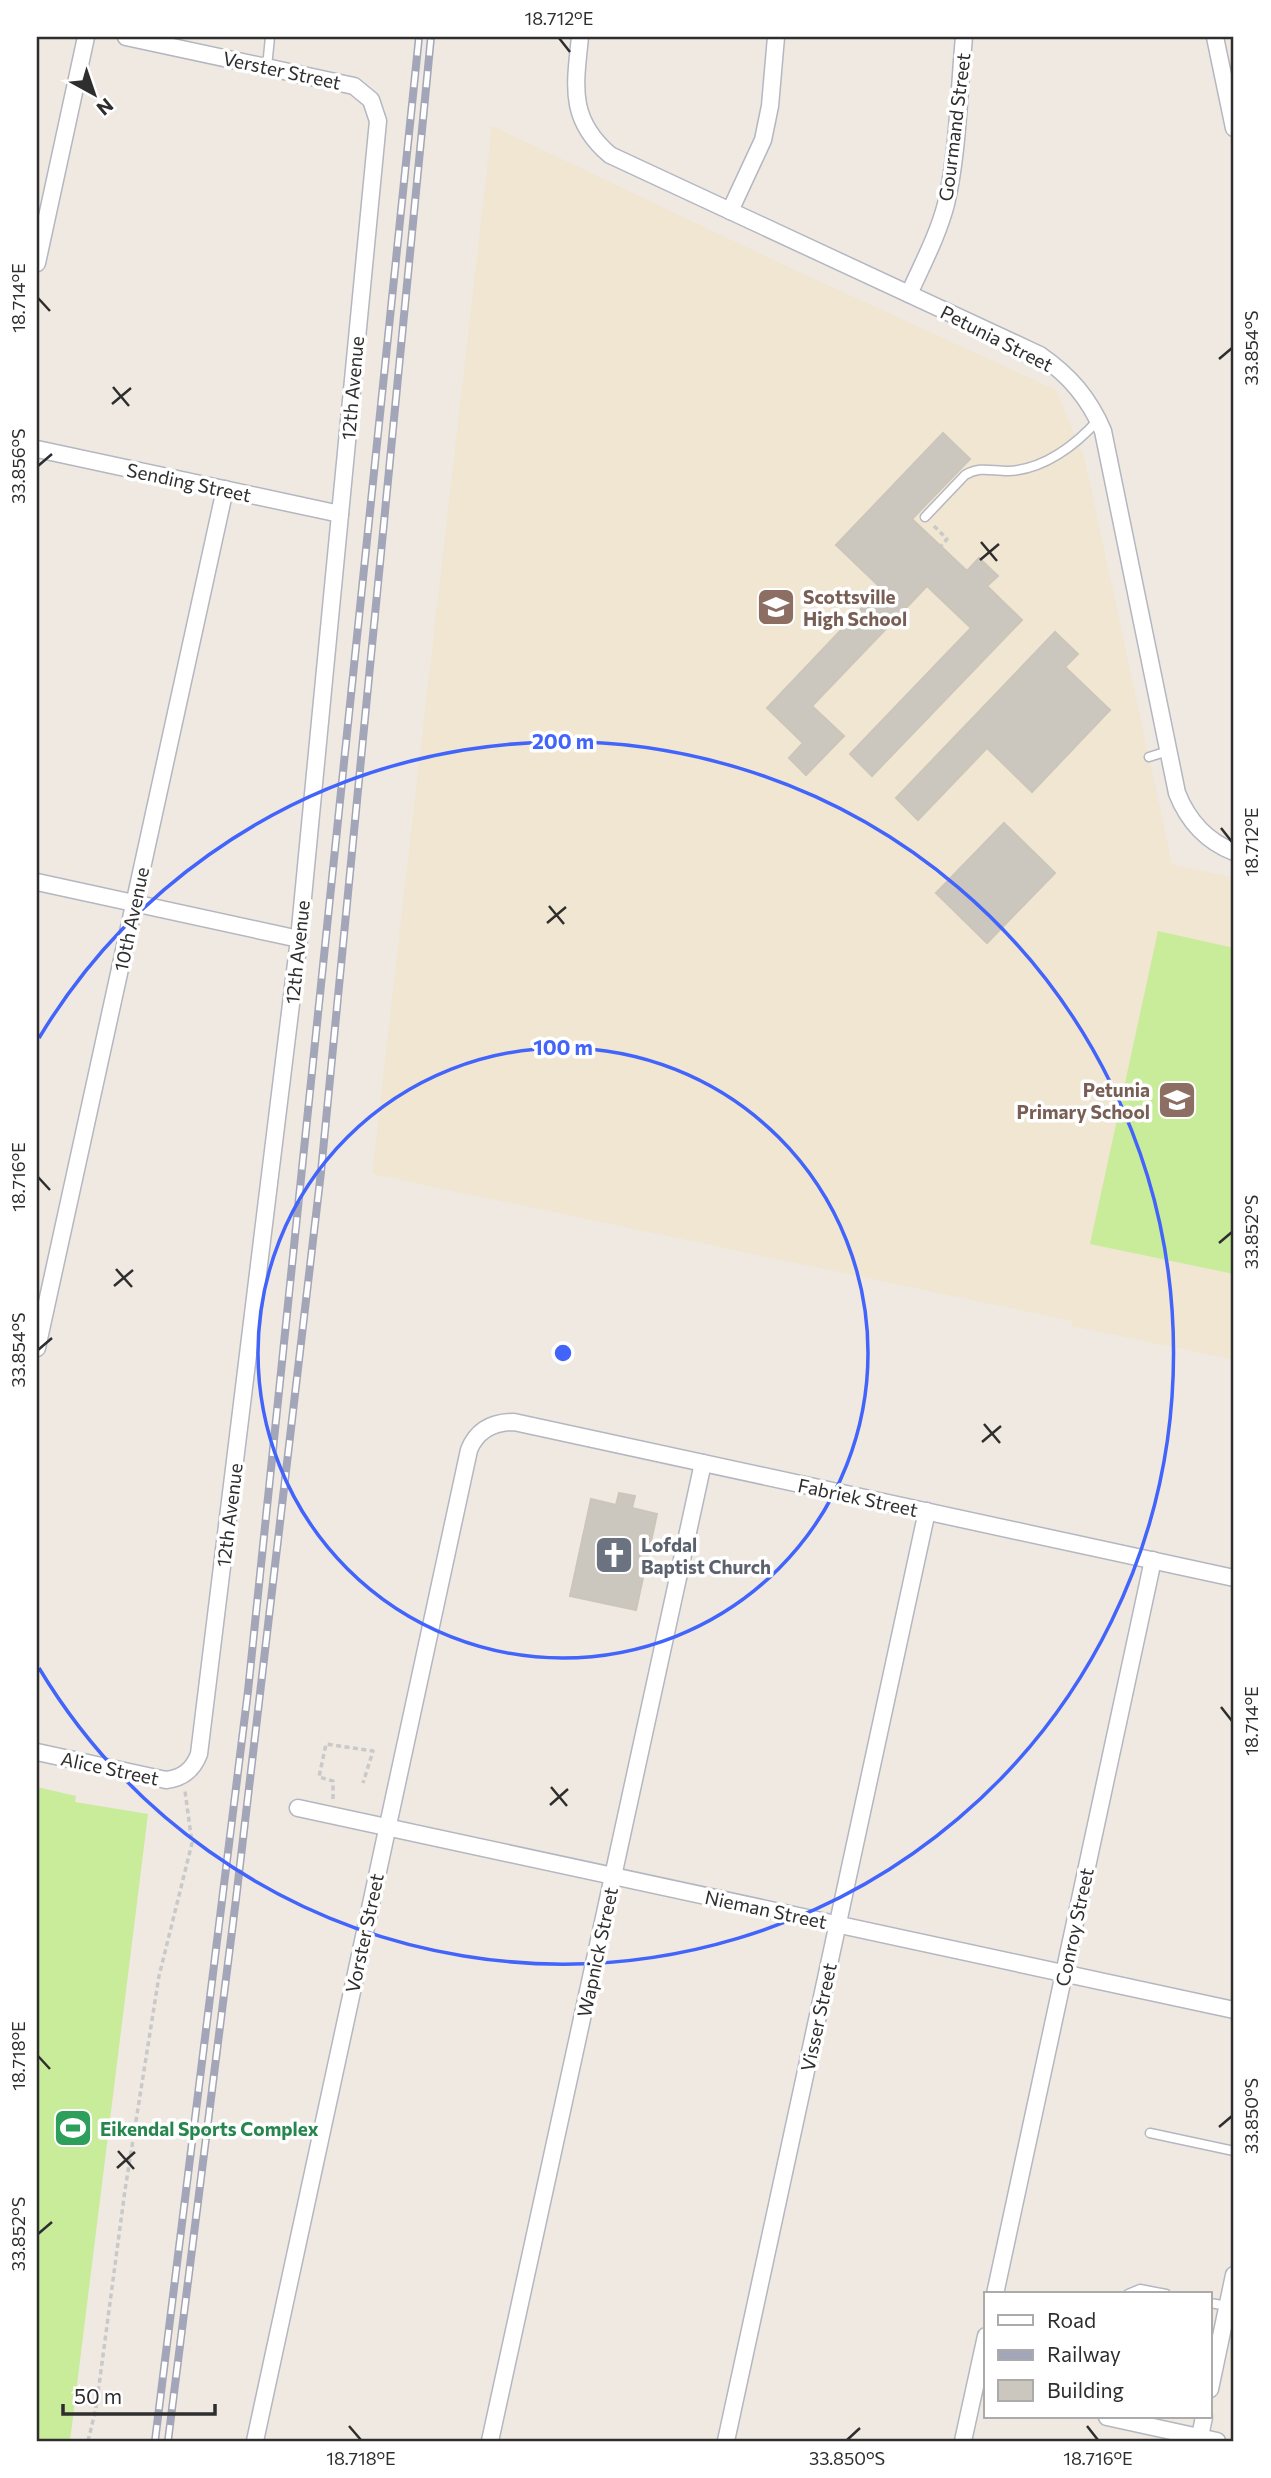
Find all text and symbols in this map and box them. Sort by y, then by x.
text: 18.712°E [525,7,593,29]
street label: Verster Street [221,46,343,94]
street label: Gourmand Street [933,51,975,202]
north arrow [60,60,130,130]
text: N [92,94,118,121]
text: 18.714°E [7,263,29,333]
street label: Petunia Street [937,300,1057,376]
text: 33.854°S [1240,310,1262,386]
street label: 12th Avenue [336,335,368,441]
text: 33.856°S [7,428,29,504]
street label: Sending Street [125,458,253,506]
place label: Scottsville High School [803,585,907,630]
school or university icon: Scottsville High School [755,586,797,628]
text: 200 m [532,728,594,753]
text: 18.712°E [1240,808,1262,876]
street label: 10th Avenue [109,865,153,973]
street label: 12th Avenue [280,899,314,1005]
text: 100 m [533,1034,593,1059]
place label: Petunia Primary School [1017,1078,1150,1123]
school or university icon: Petunia Primary School [1156,1079,1198,1121]
text: 18.716°E [7,1142,29,1212]
text: 33.852°S [1240,1195,1262,1269]
text: 33.854°S [7,1312,29,1388]
centre of rings [551,1341,575,1365]
street label: 12th Avenue [211,1462,247,1568]
street label: Fabriek Street [796,1473,920,1521]
place label: Lofdal Baptist Church [641,1533,771,1578]
church icon: Lofdal Baptist Church [593,1534,635,1576]
text: 18.714°E [1240,1686,1262,1756]
street label: Alice Street [59,1746,161,1790]
street label: Conroy Street [1050,1865,1098,1988]
street label: Vorster Street [340,1871,388,1995]
street label: Wapnick Street [572,1885,622,2019]
street label: Nieman Street [703,1885,829,1933]
street label: Visser Street [795,1961,841,2073]
text: 18.718°E [7,2021,29,2091]
text: 33.850°S [1240,2078,1262,2154]
sports icon: Eikendal Sports Complex [52,2107,94,2149]
place label: Eikendal Sports Complex [100,2117,319,2140]
text: 33.852°S [7,2197,29,2271]
legend [984,2292,1212,2418]
text: Road [1047,2307,1096,2332]
text: Railway [1047,2341,1121,2366]
scale bar [63,2373,215,2417]
text: Building [1047,2377,1124,2402]
text: 50 m [74,2383,122,2408]
text: 18.718°E [326,2447,396,2469]
text: 33.850°S [809,2447,885,2469]
text: 18.716°E [1063,2447,1133,2469]

